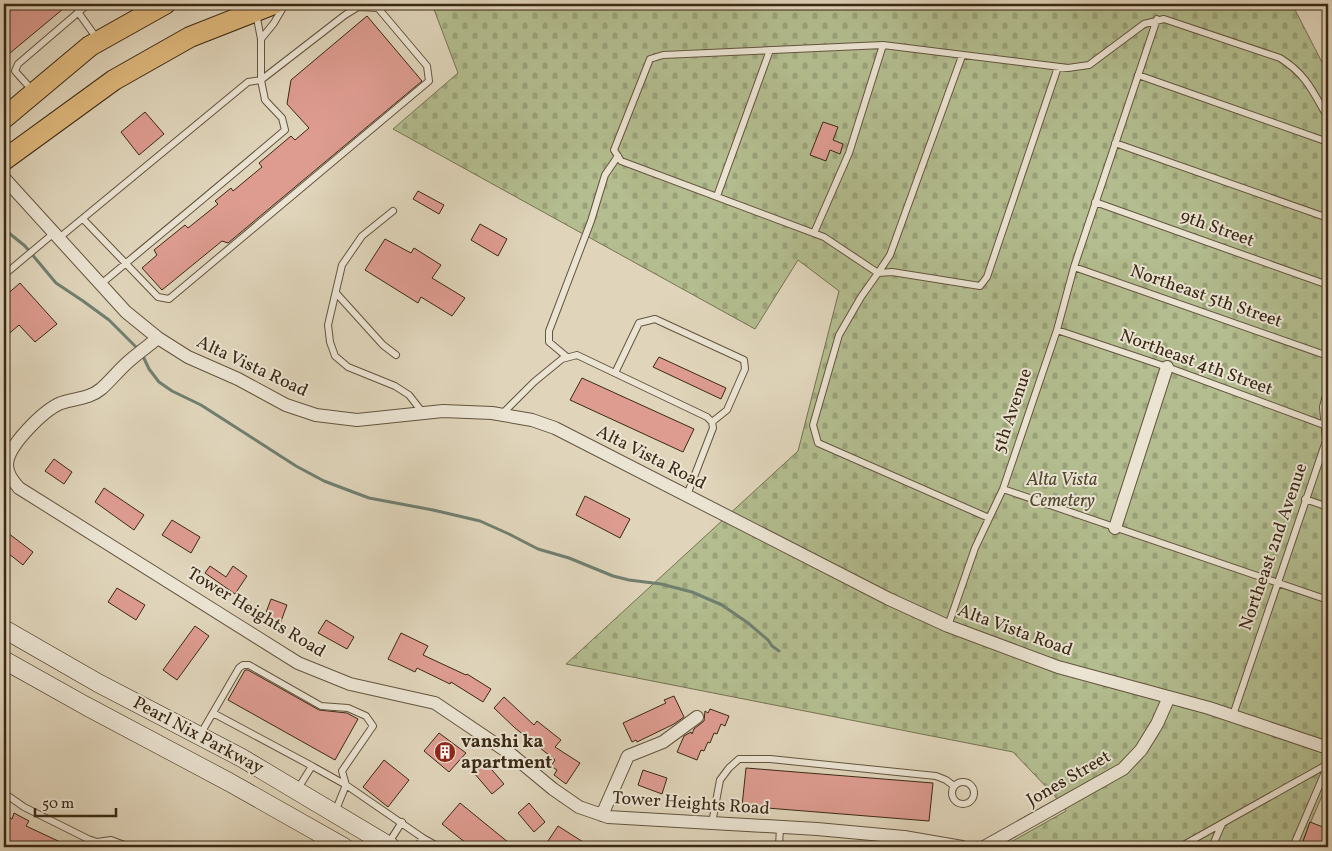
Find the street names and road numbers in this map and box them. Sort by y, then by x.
street label: 9th Street [1176,204,1258,254]
street label: Northeast 5th Street [1127,259,1285,335]
street label: Northeast 4th Street [1116,324,1276,402]
street label: Alta Vista Road [192,330,312,404]
street label: 5th Avenue [987,365,1039,457]
street label: Alta Vista Road [592,420,710,496]
street label: Northeast 2nd Avenue [1234,460,1314,634]
street label: Tower Heights Road [182,562,330,664]
street label: Alta Vista Road [954,599,1076,663]
street label: Pearl Nix Parkway [128,691,268,781]
street label: Jones Street [1022,745,1116,813]
street label: Tower Heights Road [611,786,771,822]

